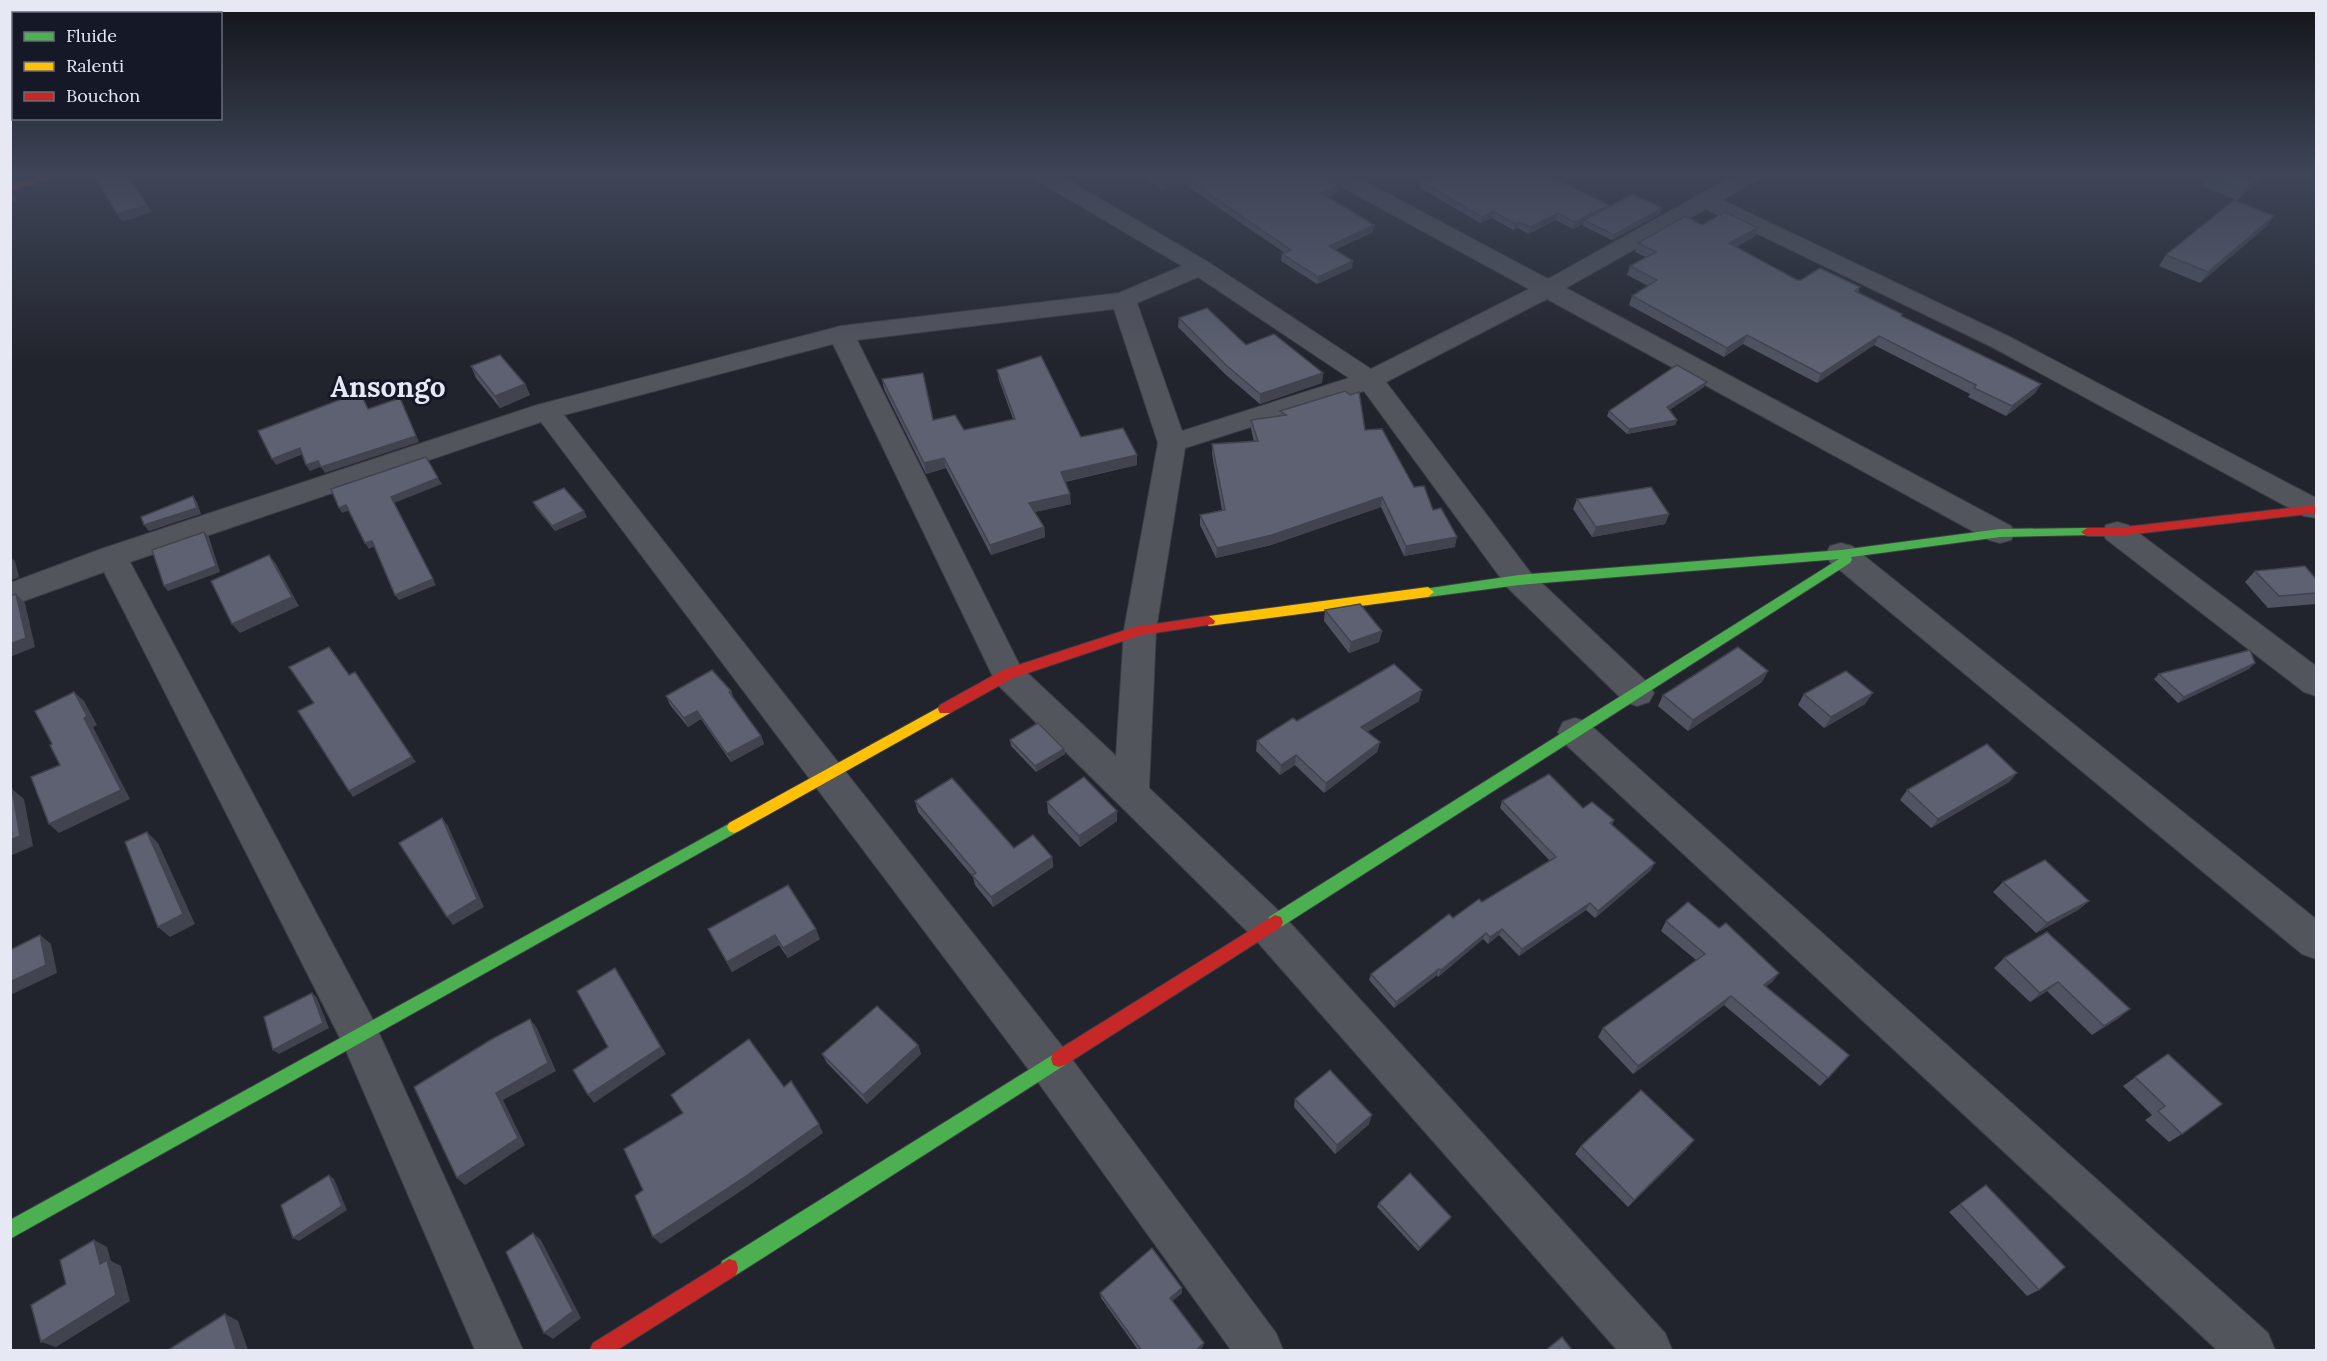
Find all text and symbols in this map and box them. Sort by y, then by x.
legend [12,12,222,120]
text: Fluide [66,24,117,47]
text: Ralenti [66,54,124,77]
text: Bouchon [66,84,140,107]
district label: Ansongo [331,369,445,405]

